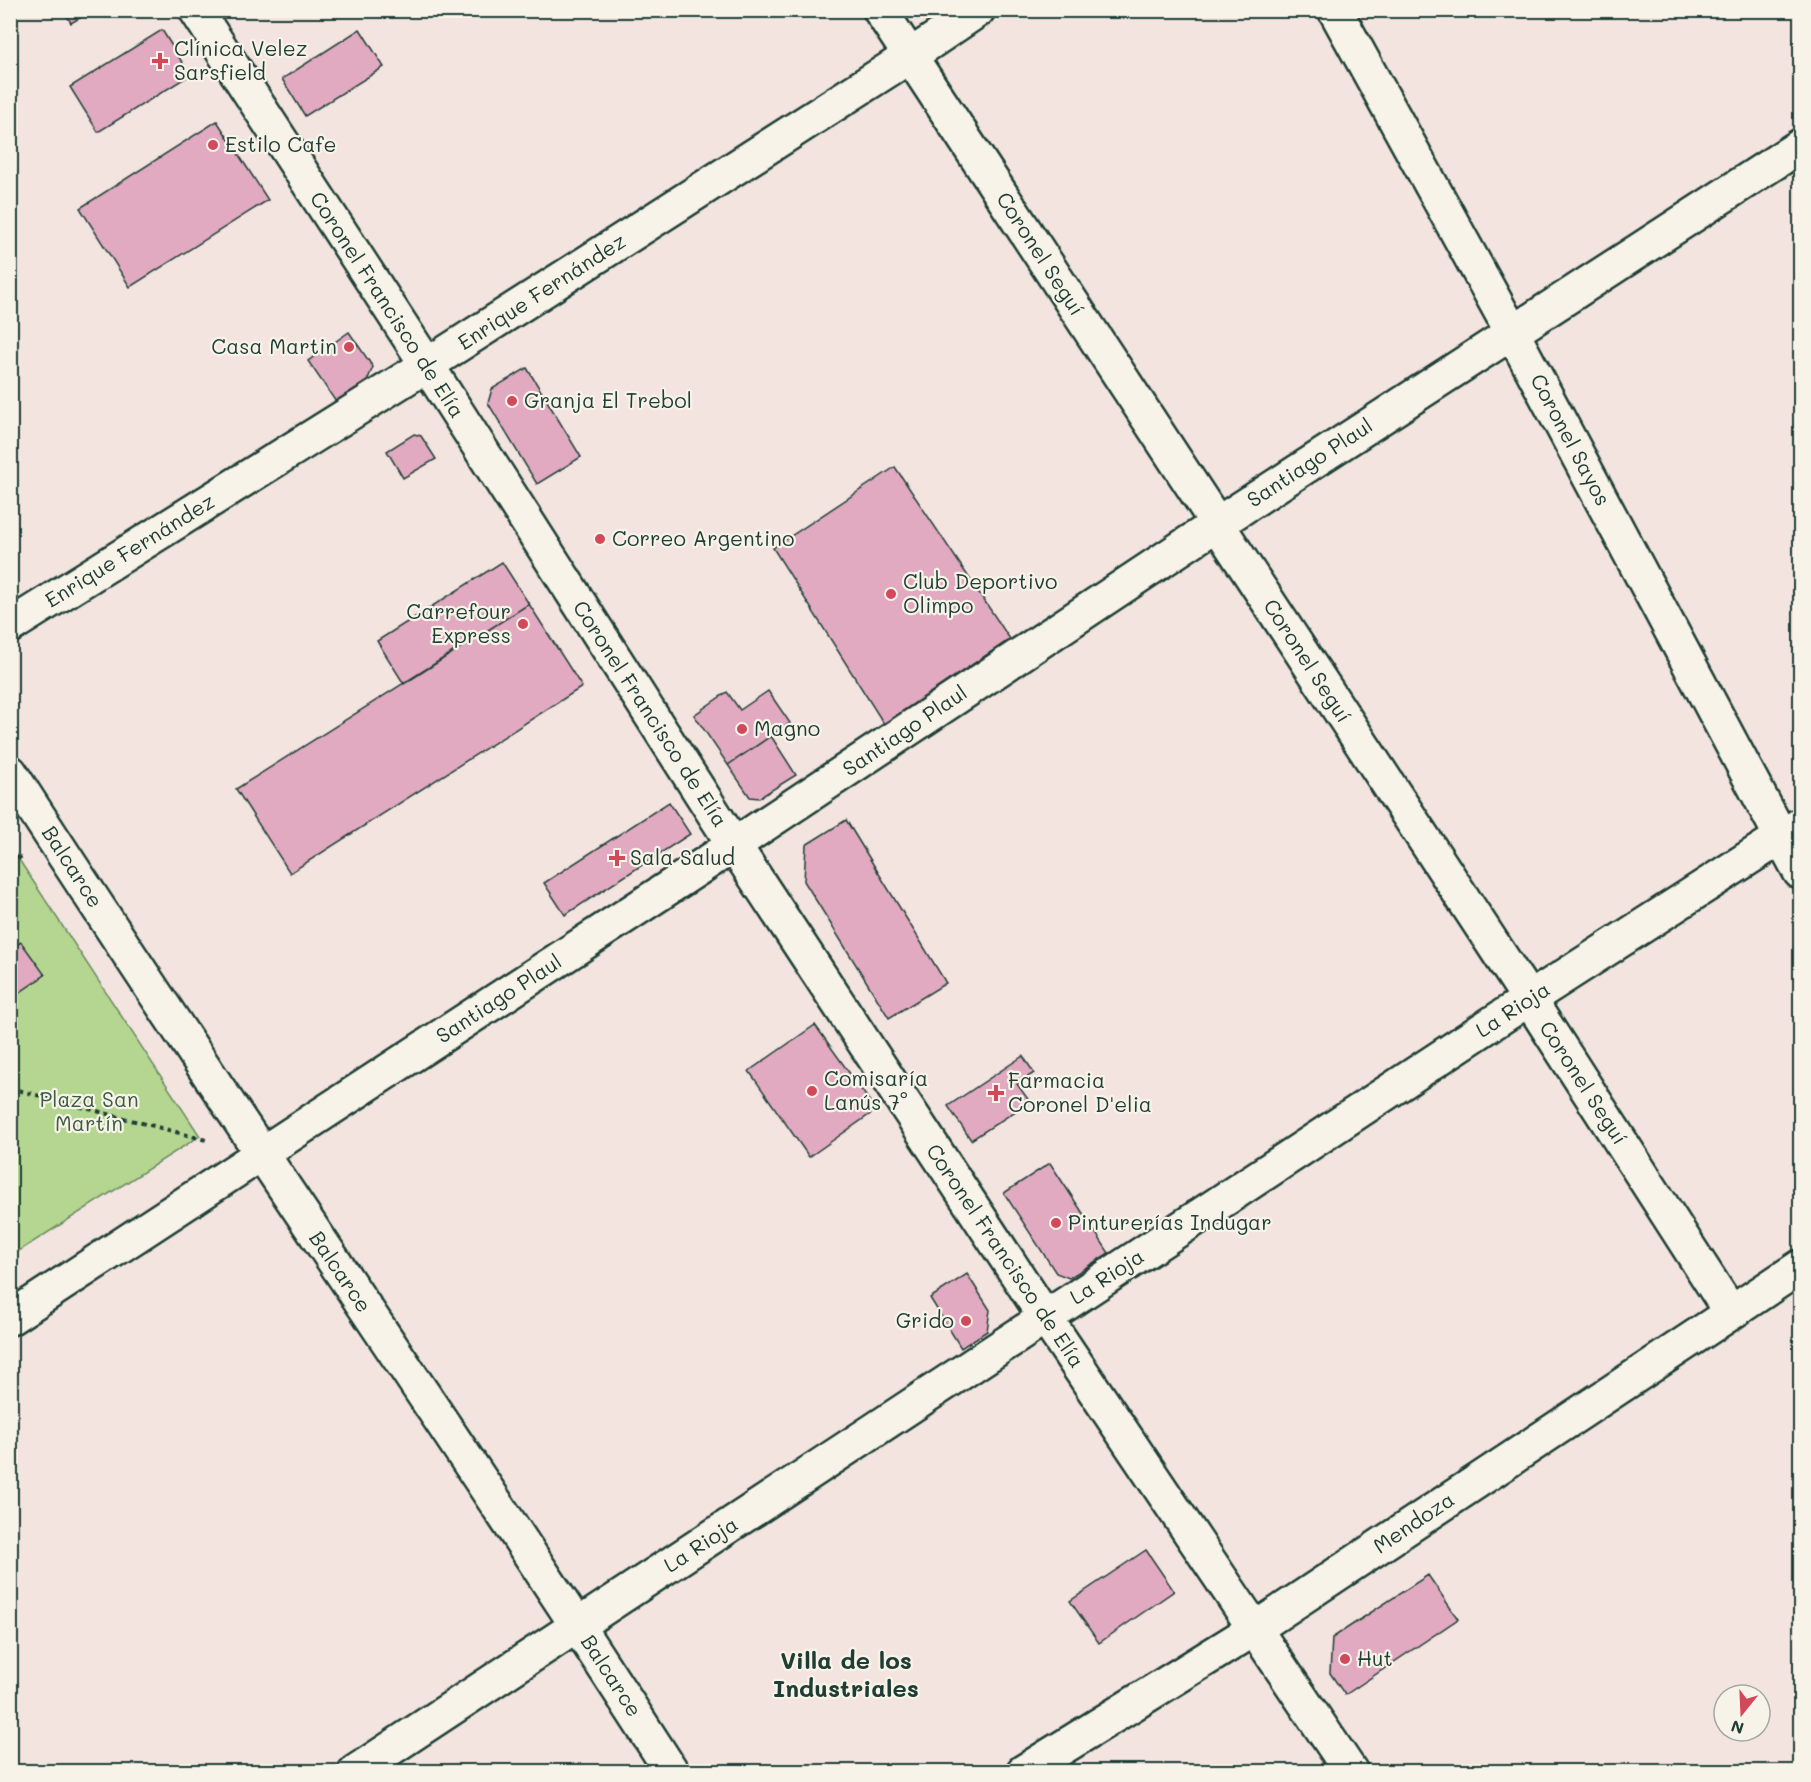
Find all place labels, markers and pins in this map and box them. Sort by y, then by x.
place label: Clínica Velez Sarsfield [174,34,308,85]
marker: Clínica Velez Sarsfield [151,52,169,70]
place label: Estilo Cafe [225,130,337,157]
marker: Estilo Cafe [206,138,220,152]
place label: Casa Martin [211,332,337,359]
marker: Casa Martin [342,340,356,354]
place label: Granja El Trebol [524,386,692,413]
marker: Granja El Trebol [505,394,519,408]
place label: Correo Argentino [612,524,794,551]
marker: Correo Argentino [593,532,607,546]
place label: Club Deportivo Olimpo [903,567,1057,618]
marker: Club Deportivo Olimpo [884,587,898,601]
place label: Carrefour Express [406,597,511,648]
marker: Carrefour Express [516,617,530,631]
place label: Magno [754,714,820,741]
marker: Magno [735,722,749,736]
place label: Sala Salud [630,843,735,870]
marker: Sala Salud [608,849,626,867]
place label: Comisaría Lanús 7° [824,1064,928,1115]
place label: Farmacia Coronel D'elia [1008,1066,1152,1117]
marker: Comisaría Lanús 7° [805,1084,819,1098]
marker: Farmacia Coronel D'elia [989,1086,1003,1100]
place label: Pinturerías Indugar [1068,1208,1272,1235]
marker: Pinturerías Indugar [1049,1216,1063,1230]
place label: Grido [896,1306,954,1333]
marker: Grido [959,1314,973,1328]
place label: Hut [1357,1644,1393,1671]
marker: Hut [1338,1652,1352,1666]

